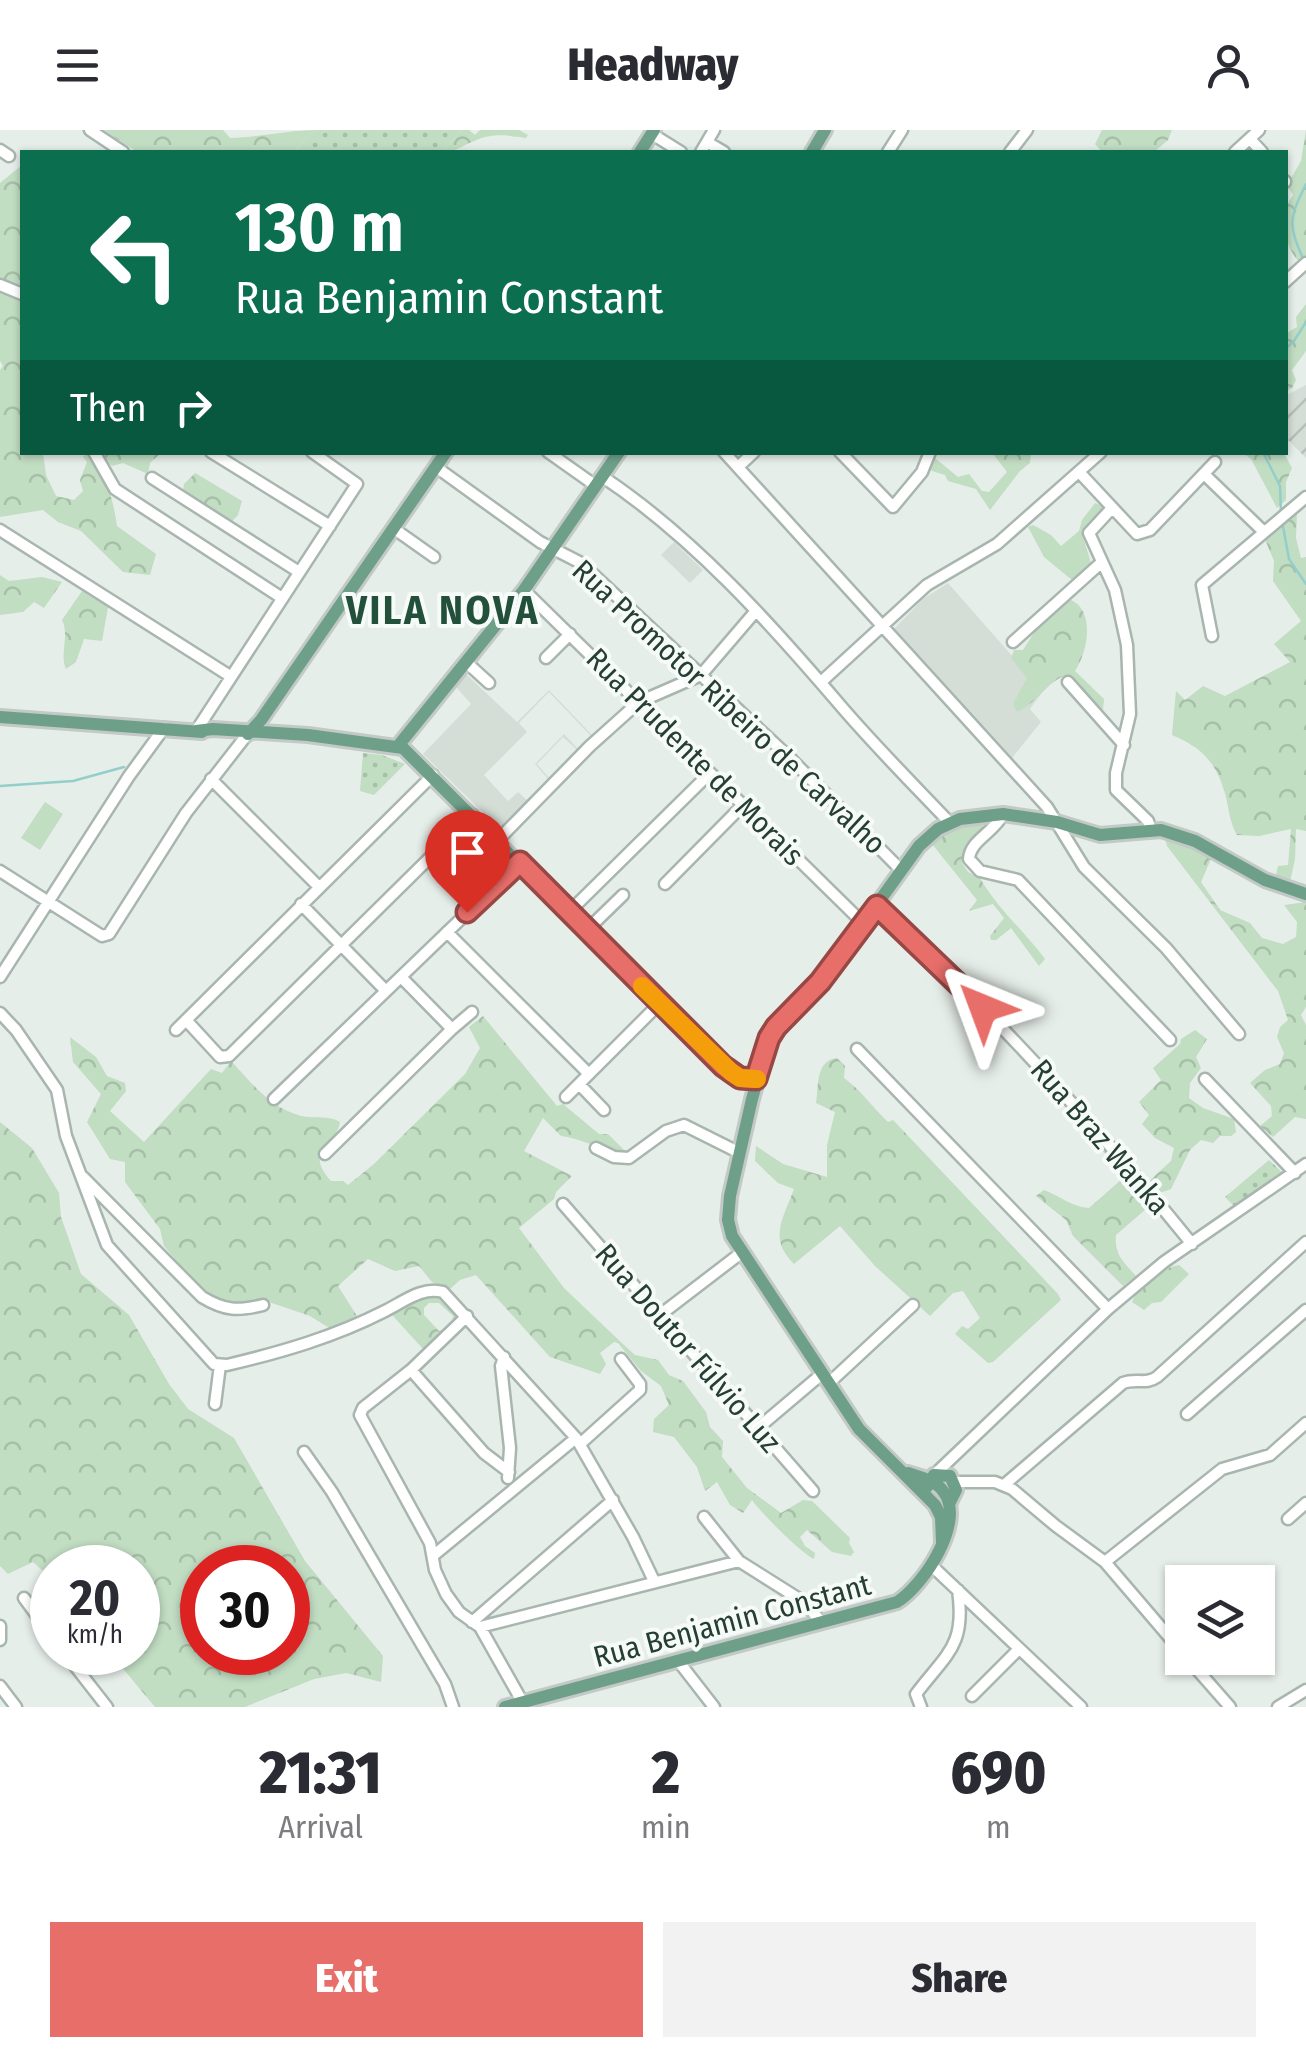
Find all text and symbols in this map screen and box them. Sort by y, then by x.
icon: menu [50,38,105,93]
text: Headway [568,38,738,92]
icon: person [1201,38,1256,93]
text: 130 m [235,186,404,270]
icon: left [70,190,200,320]
text: Rua Benjamin Constant [235,271,663,325]
icon: right [166,380,221,435]
text: Then [70,385,146,431]
street label: Rua Promotor Ribeiro de Carvalho [565,552,893,862]
district label: VILA NOVA [345,587,540,635]
street label: Rua Prudente de Morais [579,641,811,873]
pin [425,810,510,913]
icon: arrive [440,825,495,880]
position arrow [931,956,1035,1060]
street label: Rua Braz Wanka [1023,1052,1177,1222]
street label: Rua Doutor Fúlvio Luz [588,1236,789,1460]
speed limit sign: 30 [180,1545,310,1675]
map controls [1165,1565,1275,1675]
button: layers [1165,1565,1275,1675]
street label: Rua Benjamin Constant [589,1567,875,1675]
text: 20 [70,1568,120,1628]
text: km/h [67,1620,123,1650]
text: 21:31 [260,1737,381,1809]
text: 2 [652,1737,680,1809]
text: 690 [950,1737,1046,1809]
text: Arrival [278,1808,363,1846]
text: min [641,1808,691,1846]
text: m [986,1808,1011,1846]
button: Exit [50,1922,643,2037]
button: Share [663,1922,1256,2037]

